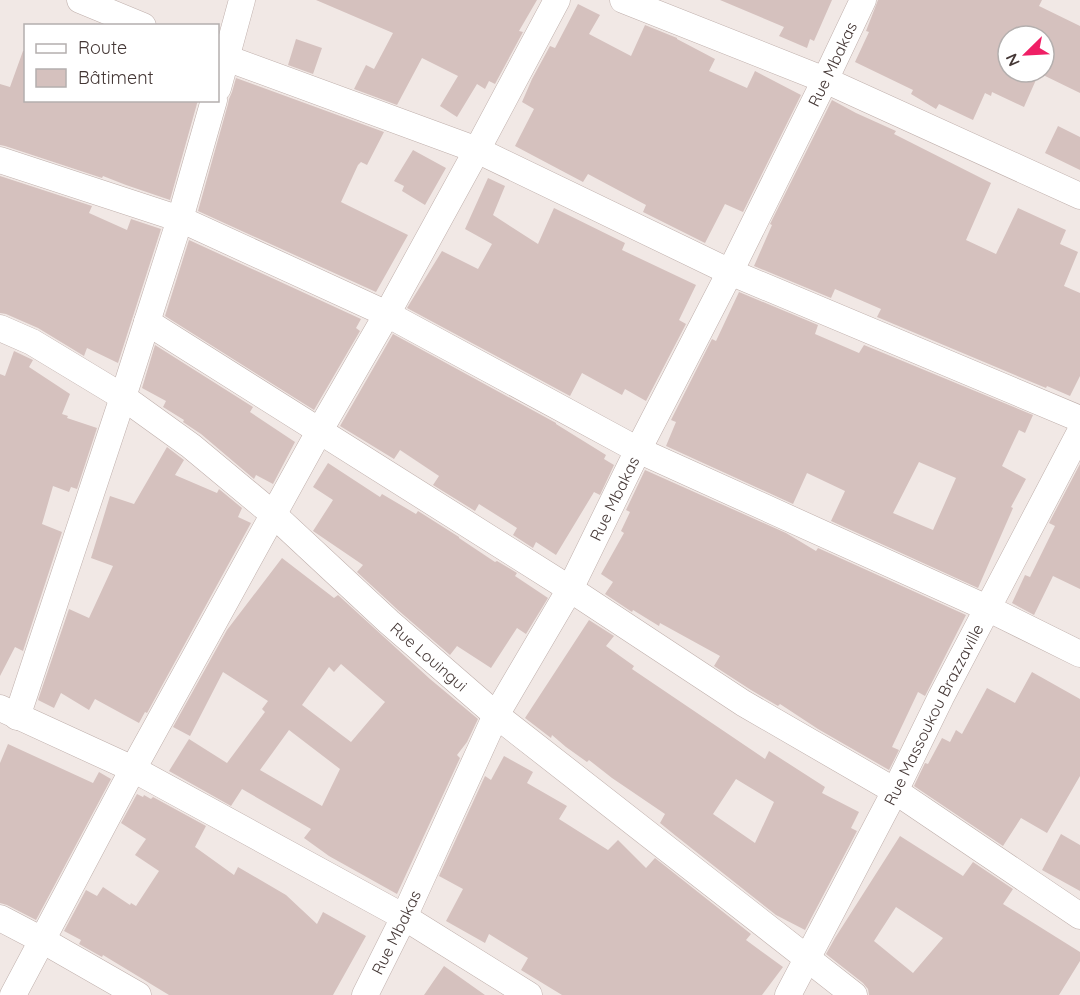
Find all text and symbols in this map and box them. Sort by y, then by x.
street label: Rue Mbakas [803,19,861,110]
legend [24,24,219,102]
north arrow [996,24,1056,84]
text: Route [78,36,127,59]
text: N [1001,51,1024,70]
text: Bâtiment [78,66,154,89]
street label: Rue Mbakas [585,453,643,544]
street label: Rue Louingui [386,618,472,696]
street label: Rue Massoukou Brazzaville [879,620,988,809]
street label: Rue Mbakas [367,887,425,978]

